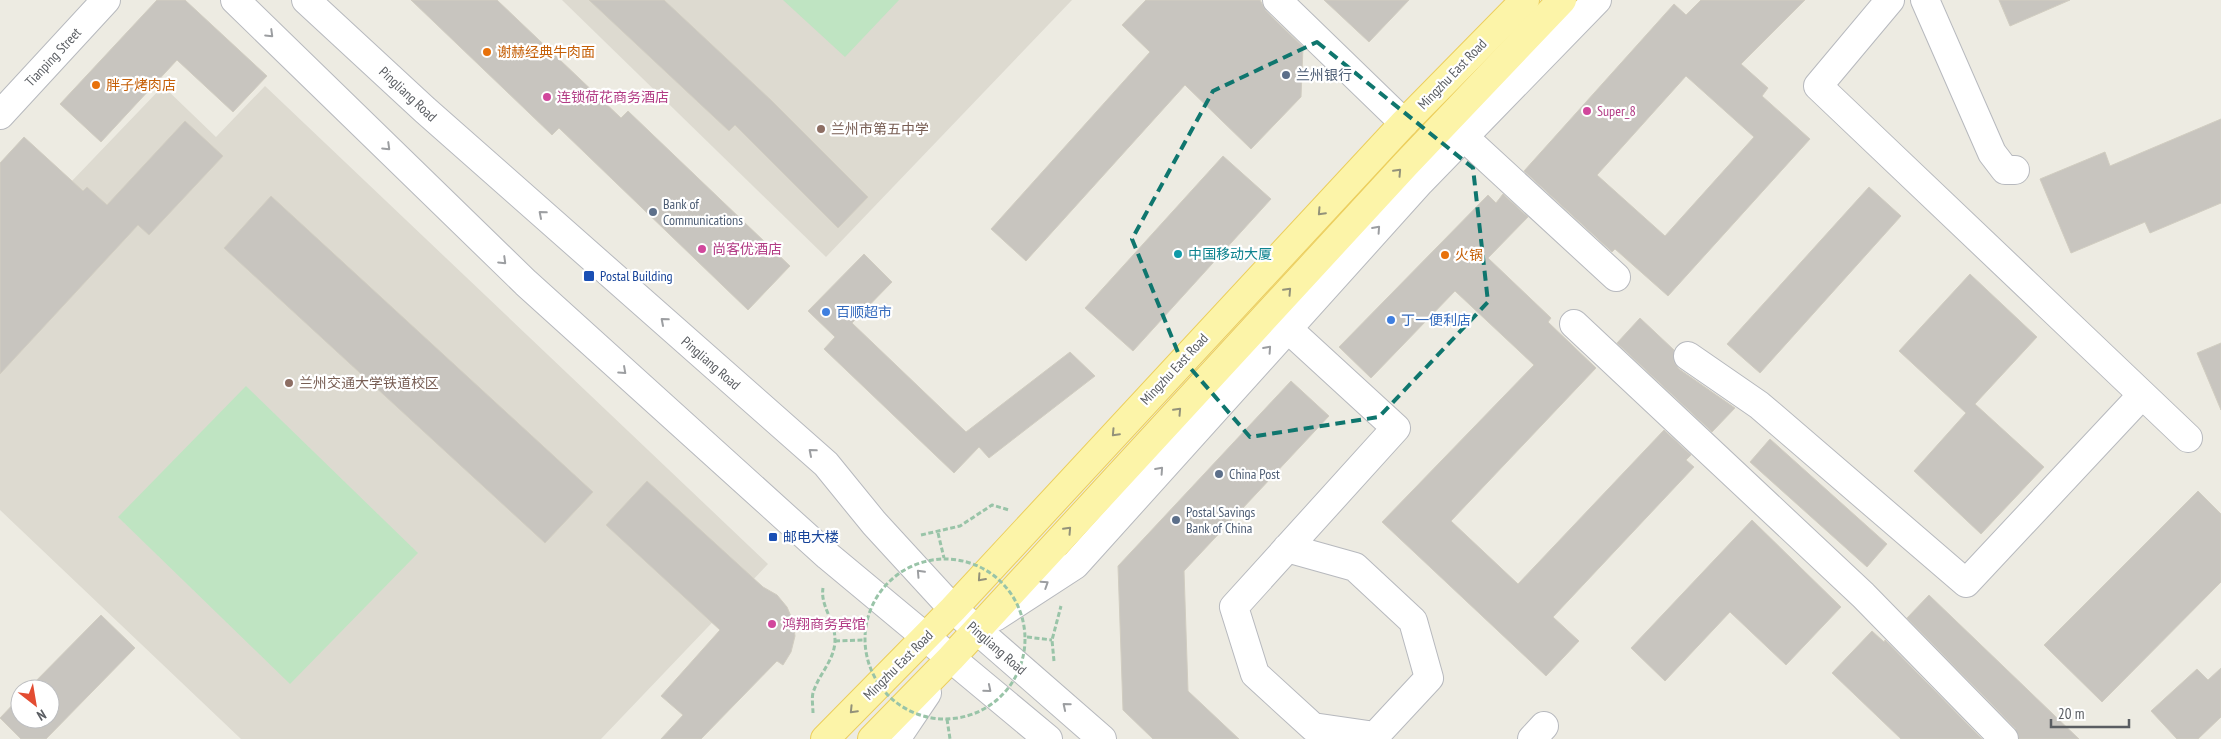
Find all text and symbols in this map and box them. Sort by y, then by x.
street label: Tianping Street [21,24,85,90]
one-way arrow [264,28,273,37]
street label: Mingzhu East Road [1414,35,1490,113]
place label: 谢赫经典牛肉面 [497,43,595,61]
marker: 谢赫经典牛肉面 [481,46,493,58]
street label: Pingliang Road [375,63,441,125]
place label: 兰州银行 [1296,66,1352,84]
marker: 兰州银行 [1280,69,1292,81]
place label: 胖子烤肉店 [106,76,176,94]
marker: 胖子烤肉店 [90,79,102,91]
place label: 连锁荷花商务酒店 [557,88,669,106]
marker: 连锁荷花商务酒店 [541,91,553,103]
place label: Super_8 [1597,102,1636,120]
marker: Super_8 [1581,105,1593,117]
place label: 兰州市第五中学 [831,120,929,138]
marker: 兰州市第五中学 [815,123,827,135]
one-way arrow [381,141,390,150]
one-way arrow [1393,169,1402,178]
place label: Bank of Communications [663,195,743,229]
marker: Bank of Communications [647,206,659,218]
one-way arrow [1318,206,1327,215]
one-way arrow [539,210,548,219]
one-way arrow [1371,225,1380,234]
place label: 尚客优酒店 [712,240,782,258]
marker: 尚客优酒店 [696,243,708,255]
place label: 中国移动大厦 [1188,245,1272,263]
place label: 火锅 [1455,246,1483,264]
marker: 中国移动大厦 [1172,248,1184,260]
marker: 火锅 [1439,249,1451,261]
one-way arrow [497,255,506,264]
place label: Postal Building [600,267,673,285]
marker: Postal Building [582,269,596,283]
one-way arrow [1282,288,1291,297]
place label: 百顺超市 [836,303,892,321]
marker: 百顺超市 [820,306,832,318]
place label: 丁一便利店 [1401,311,1471,329]
marker: 丁一便利店 [1385,314,1397,326]
one-way arrow [661,318,670,327]
street label: Mingzhu East Road [1136,329,1212,409]
street label: Pingliang Road [678,332,744,394]
one-way arrow [1262,346,1271,355]
one-way arrow [617,365,626,374]
place label: 兰州交通大学铁道校区 [299,374,439,392]
marker: 兰州交通大学铁道校区 [283,377,295,389]
one-way arrow [1172,407,1181,416]
one-way arrow [1112,427,1121,436]
one-way arrow [809,448,818,457]
place label: China Post [1229,465,1280,483]
one-way arrow [1154,467,1163,476]
marker: China Post [1213,468,1225,480]
place label: Postal Savings Bank of China [1186,503,1256,537]
marker: Postal Savings Bank of China [1170,514,1182,526]
one-way arrow [1062,527,1071,536]
place label: 邮电大楼 [783,528,839,546]
marker: 邮电大楼 [767,531,779,543]
one-way arrow [917,569,926,578]
one-way arrow [978,573,987,582]
one-way arrow [1040,581,1049,591]
place label: 鸿翔商务宾馆 [782,615,866,633]
street label: Pingliang Road [964,617,1030,679]
marker: 鸿翔商务宾馆 [766,618,778,630]
street label: Mingzhu East Road [859,626,937,704]
north arrow [10,679,60,729]
one-way arrow [982,684,991,692]
scale bar [2051,696,2128,728]
one-way arrow [1062,703,1071,712]
one-way arrow [850,704,859,713]
text: 20 m [2058,704,2084,723]
text: N [34,705,50,725]

